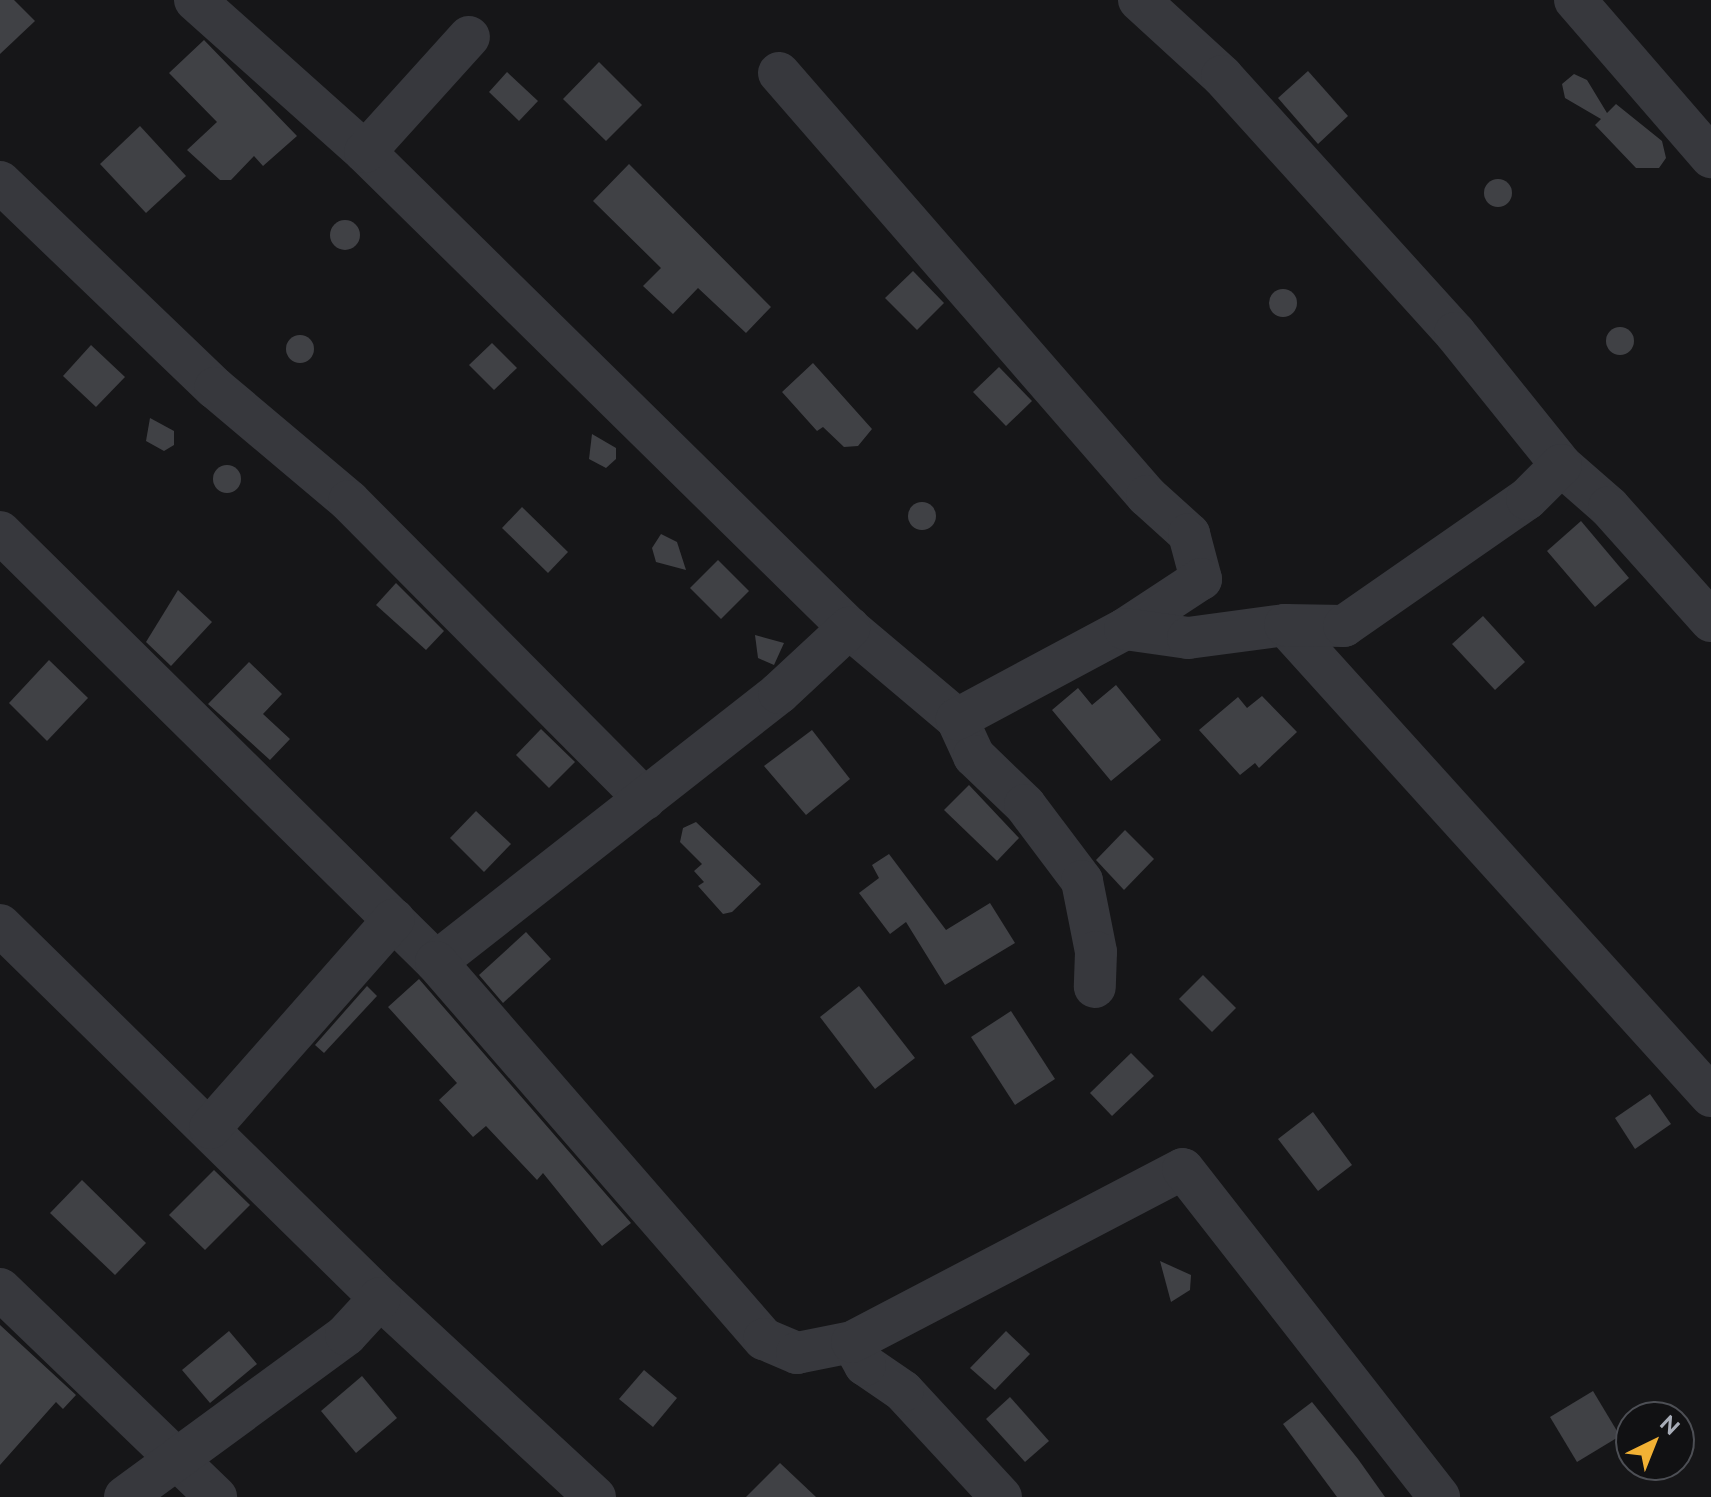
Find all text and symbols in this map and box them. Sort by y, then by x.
north arrow [1615,1401,1695,1481]
text: N [1655,1410,1685,1440]

